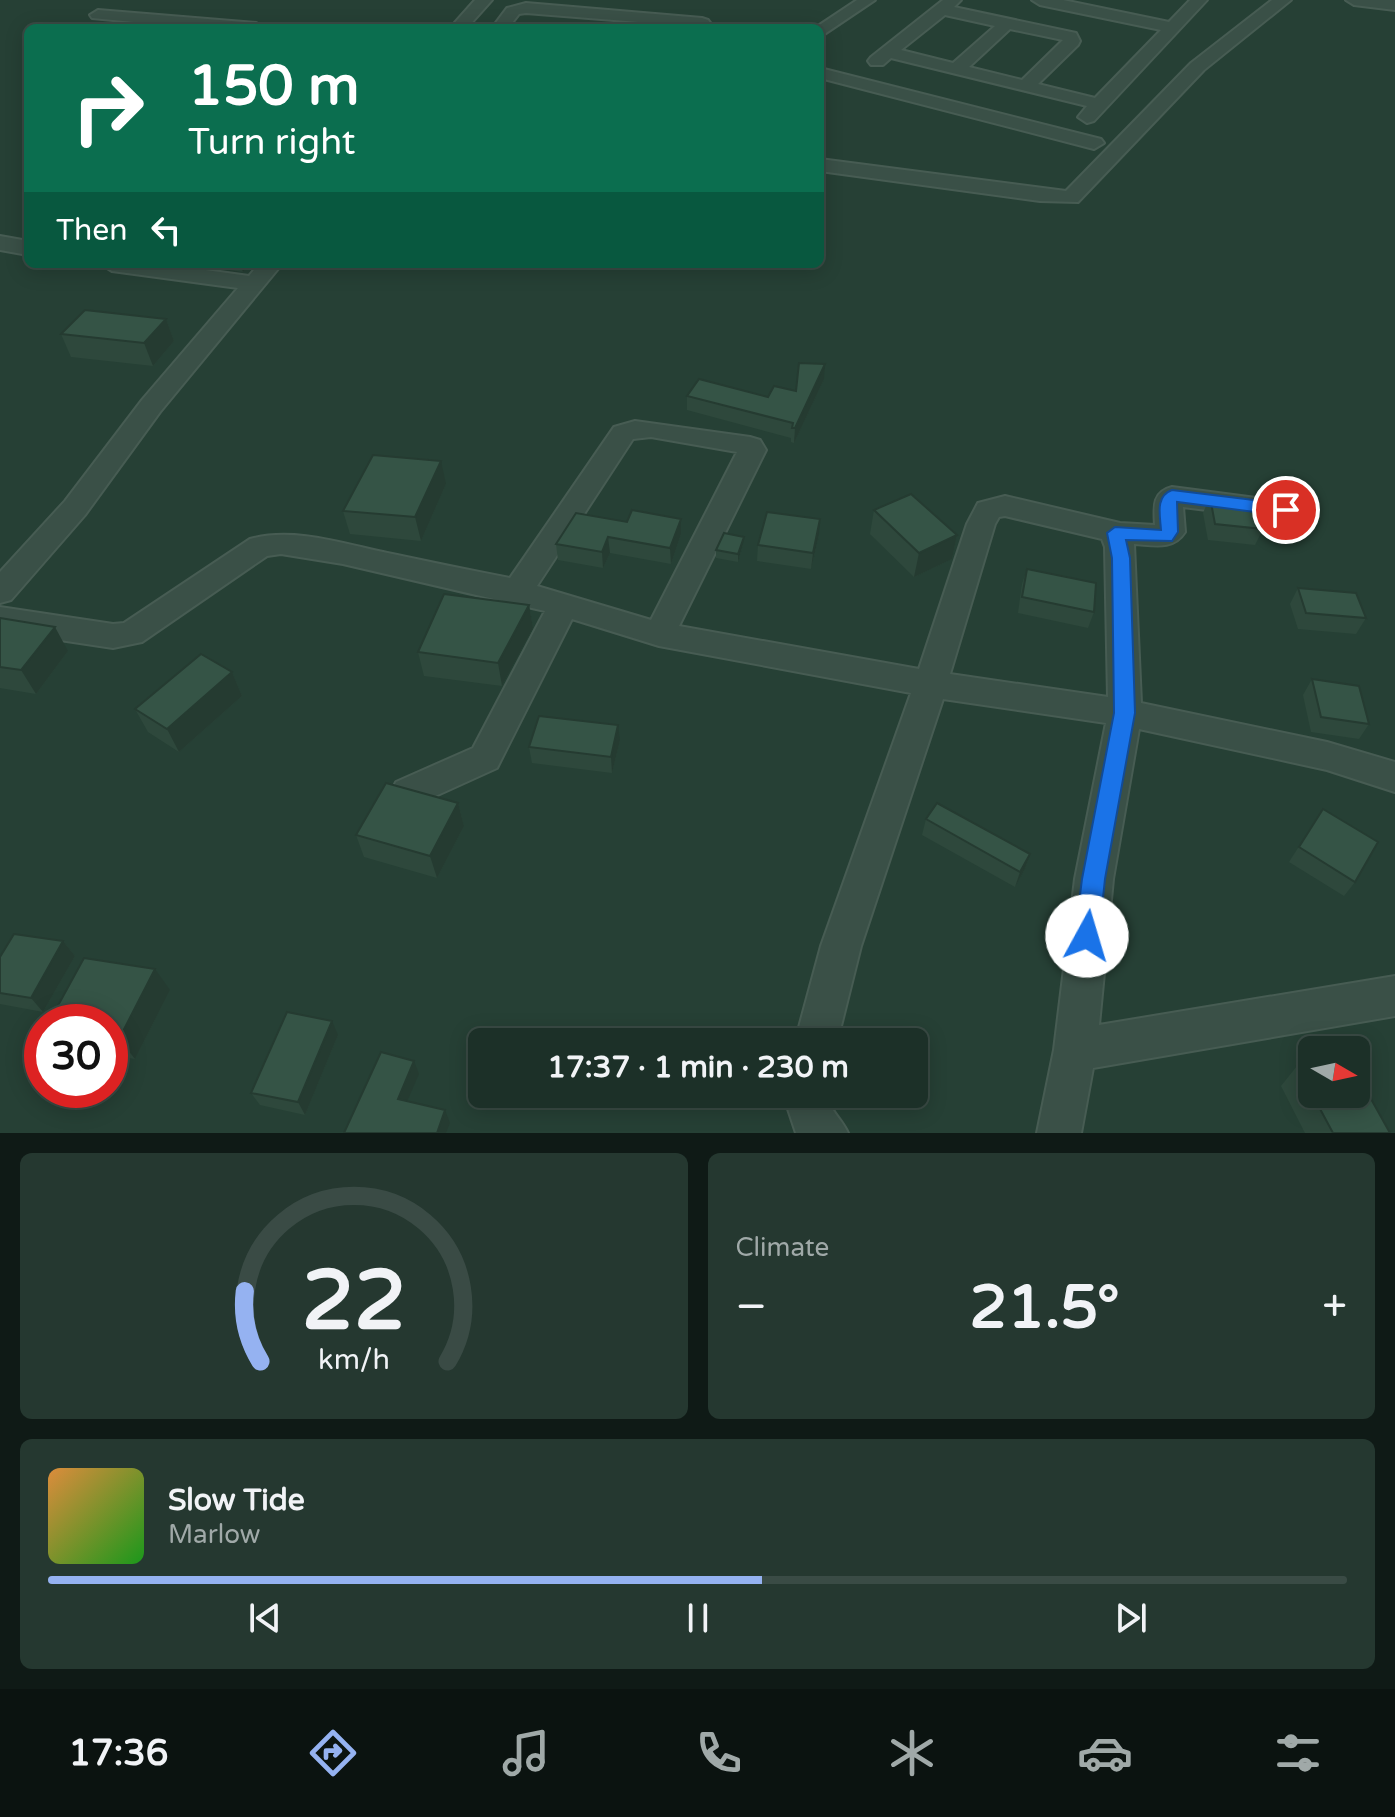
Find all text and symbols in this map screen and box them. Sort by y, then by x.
text: 150 m [188,53,359,120]
icon: right [56,56,160,160]
text: Turn right [188,121,355,164]
icon: left [144,208,188,252]
text: Then [56,212,128,249]
pin [1252,476,1320,544]
icon: arrive [1264,488,1308,532]
position arrow [1045,894,1129,978]
speed limit sign: 30 [24,1004,128,1108]
north arrow [1298,1036,1370,1108]
map controls [1298,1036,1370,1108]
text: 17:37 · 1 min · 230 m [547,1049,849,1086]
text: Climate [736,1232,829,1263]
text: 22 [302,1252,406,1352]
text: 21.5° [969,1272,1120,1344]
text: − [736,1281,767,1334]
text: + [1322,1281,1347,1334]
text: km/h [318,1343,390,1377]
text: Slow Tide [168,1482,305,1519]
text: Marlow [168,1519,260,1550]
icon: previous [243,1596,287,1640]
icon: pause [676,1596,720,1640]
icon: next [1109,1596,1153,1640]
icon: directions [305,1725,361,1781]
icon: music [498,1725,554,1781]
icon: phone [691,1725,747,1781]
icon: climate [884,1725,940,1781]
icon: car [1077,1725,1133,1781]
icon: filters [1270,1725,1326,1781]
text: 17:36 [69,1732,168,1775]

